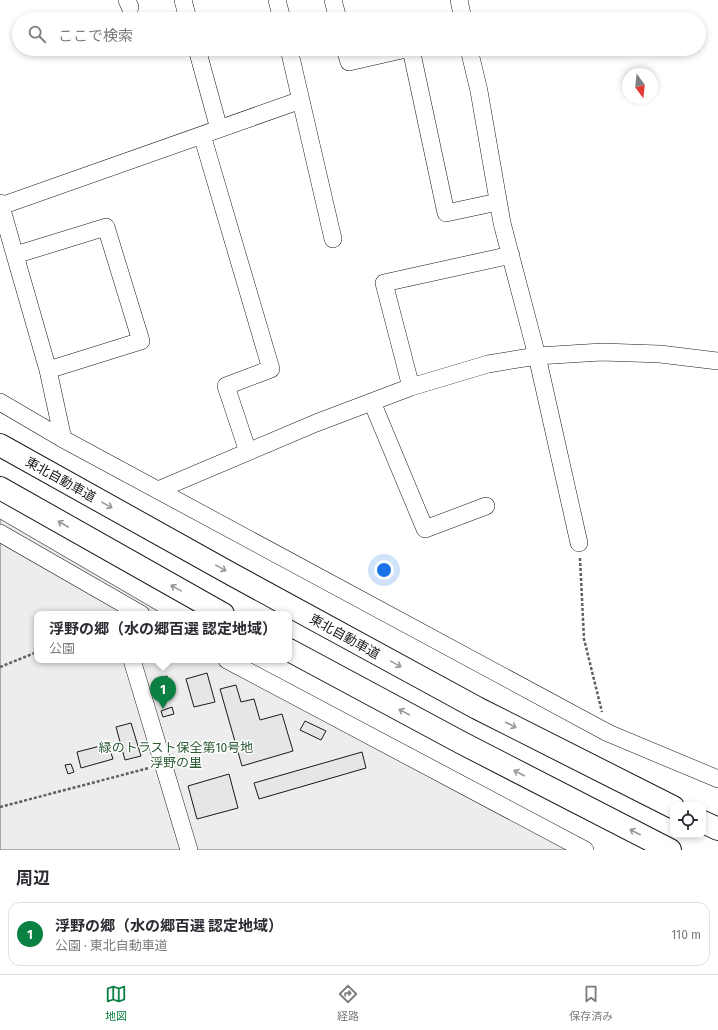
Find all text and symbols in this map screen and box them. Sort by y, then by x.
search box [12,12,706,56]
icon: search [26,23,48,45]
text: ここで検索 [58,27,133,45]
north arrow [622,68,658,104]
street label: 東北自動車道 [23,454,99,505]
one-way arrow [101,501,113,509]
one-way arrow [57,520,69,528]
your location [374,560,394,580]
one-way arrow [215,565,227,572]
one-way arrow [171,584,183,592]
popup [34,611,292,663]
street label: 東北自動車道 [307,611,383,662]
text: 浮野の郷（水の郷百選 認定地域） [49,620,277,638]
text: 公園 [49,641,75,656]
one-way arrow [390,661,402,668]
pin: 1 [150,676,176,709]
one-way arrow [399,708,411,715]
one-way arrow [505,722,517,729]
park label: 緑のトラスト保全第10号地 浮野の里 [99,740,253,770]
one-way arrow [514,768,526,776]
map controls [670,802,706,838]
button: locate [670,802,706,838]
one-way arrow [629,828,641,835]
text: 周辺 [16,868,50,889]
text: 浮野の郷（水の郷百選 認定地域） [55,917,283,935]
text: 1 [27,927,33,942]
text: 110 m [671,927,701,942]
text: 公園 · 東北自動車道 [55,938,168,953]
tab: 地図 [105,983,127,1023]
tab: 経路 [337,983,359,1023]
tab: 保存済み [569,983,613,1023]

